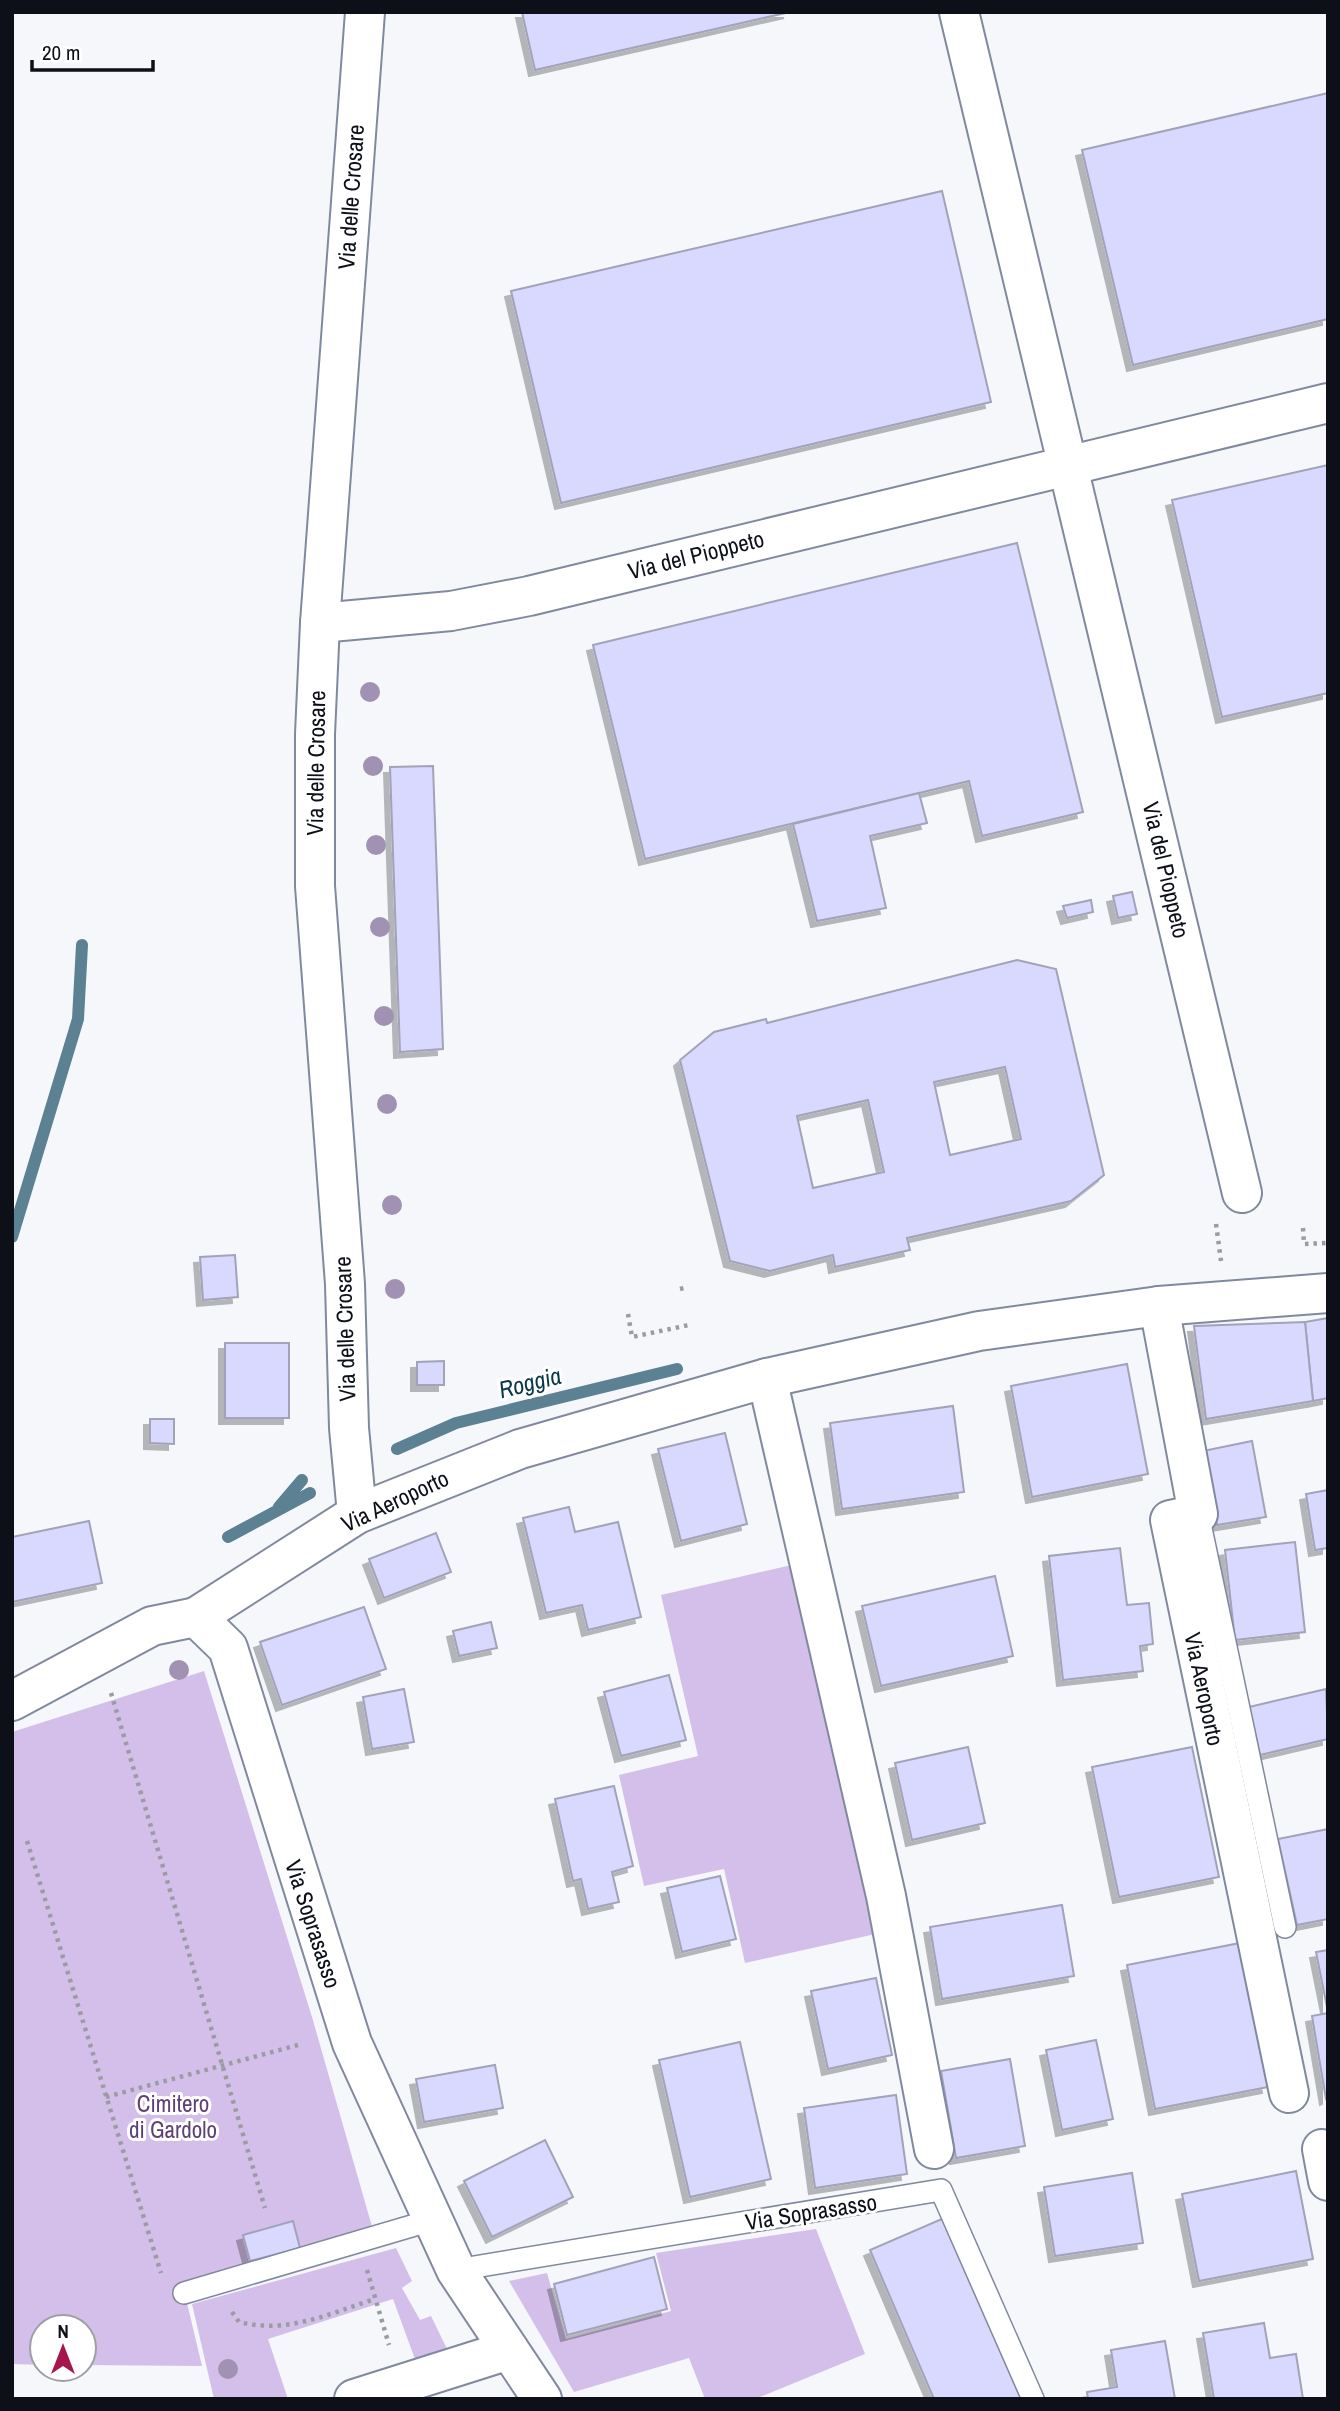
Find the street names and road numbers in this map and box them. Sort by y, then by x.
street label: Via delle Crosare [330,123,371,271]
street label: Via del Pioppeto [625,523,767,586]
street label: Via delle Crosare [299,690,332,836]
street label: Via del Pioppeto [1136,799,1197,941]
street label: Via delle Crosare [326,1256,363,1402]
street label: Via Aeroporto [336,1462,453,1539]
street label: Via Aeroporto [1177,1629,1232,1748]
street label: Via Soprasasso [278,1856,349,1992]
street label: Via Soprasasso [743,2186,879,2237]

